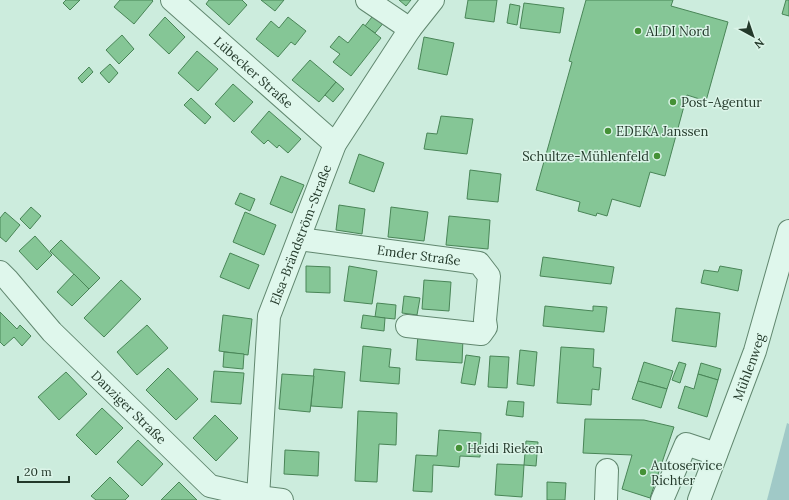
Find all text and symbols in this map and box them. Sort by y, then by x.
north arrow [733,16,773,56]
place label: ALDI Nord [645,23,710,40]
marker: ALDI Nord [633,26,643,36]
street label: Lübecker Straße [210,33,297,112]
text: N [751,36,767,52]
place label: Post-Agentur [681,94,762,111]
marker: Post-Agentur [668,97,678,107]
place label: EDEKA Janssen [616,123,709,140]
marker: EDEKA Janssen [603,126,613,136]
place label: Schultze-Mühlenfeld [522,148,649,165]
marker: Schultze-Mühlenfeld [652,151,662,161]
street label: Elsa-Brändström-Straße [266,162,335,308]
street label: Emder Straße [376,242,462,269]
street label: Mühlenweg [729,331,769,403]
street label: Danziger Straße [88,367,170,448]
place label: Heidi Rieken [467,440,543,457]
marker: Heidi Rieken [454,443,464,453]
place label: Autoservice Richter [650,457,722,489]
scale bar [18,458,69,484]
text: 20 m [24,464,52,479]
marker: Autoservice Richter [638,467,648,477]

